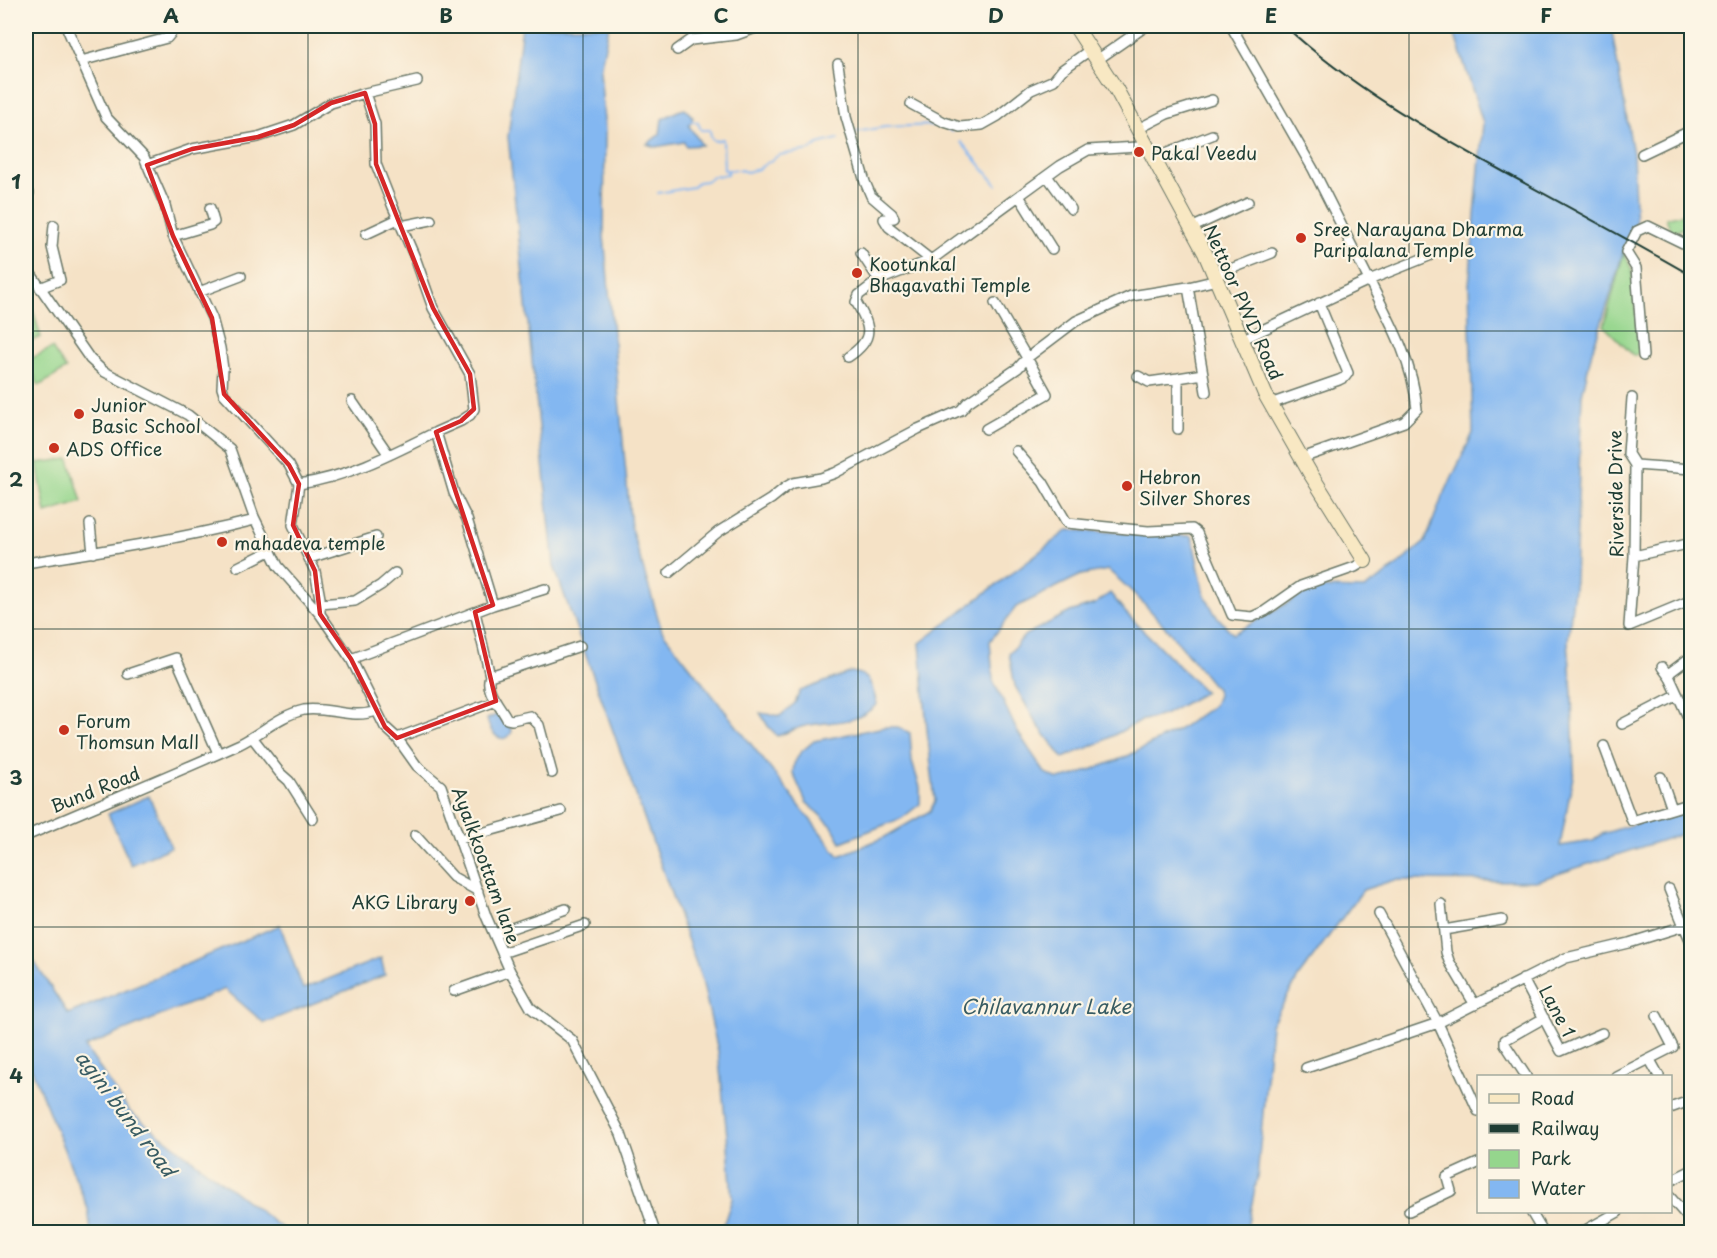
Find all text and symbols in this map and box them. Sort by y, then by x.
text: A [163,0,179,30]
text: B [439,0,453,30]
text: C [713,0,729,30]
text: D [988,0,1004,30]
text: E [1265,0,1277,30]
text: F [1540,0,1552,30]
place label: Pakal Veedu [1151,139,1257,166]
marker: Pakal Veedu [1132,145,1146,159]
text: 1 [11,166,21,196]
place label: Sree Narayana Dharma Paripalana Temple [1313,215,1524,263]
street label: Nettoor PWD Road [1198,220,1290,384]
marker: Sree Narayana Dharma Paripalana Temple [1294,231,1308,245]
place label: Kootunkal Bhagavathi Temple [869,250,1031,298]
marker: Kootunkal Bhagavathi Temple [850,266,864,280]
place label: Junior Basic School [91,391,201,439]
marker: Junior Basic School [72,407,86,421]
street label: Riverside Drive [1600,430,1630,558]
place label: ADS Office [66,435,162,462]
marker: ADS Office [47,441,61,455]
place label: Hebron Silver Shores [1139,463,1251,511]
text: 2 [9,464,23,494]
marker: Hebron Silver Shores [1120,479,1134,493]
place label: mahadeva temple [234,529,386,556]
marker: mahadeva temple [215,535,229,549]
place label: Forum Thomsun Mall [76,707,199,755]
marker: Forum Thomsun Mall [57,723,71,737]
street label: Bund Road [46,759,144,819]
text: 3 [9,762,23,792]
street label: Ayalkkoottam lane [446,783,528,947]
place label: AKG Library [352,888,458,915]
marker: AKG Library [463,894,477,908]
street label: Lane 1 [1533,980,1583,1042]
water label: Chilavannur Lake [961,991,1132,1021]
water label: agini bund road [68,1043,186,1185]
text: 4 [9,1060,23,1090]
legend [1477,1075,1672,1213]
text: Road [1531,1084,1575,1111]
text: Railway [1531,1114,1599,1141]
text: Park [1531,1144,1571,1171]
text: Water [1531,1174,1586,1201]

